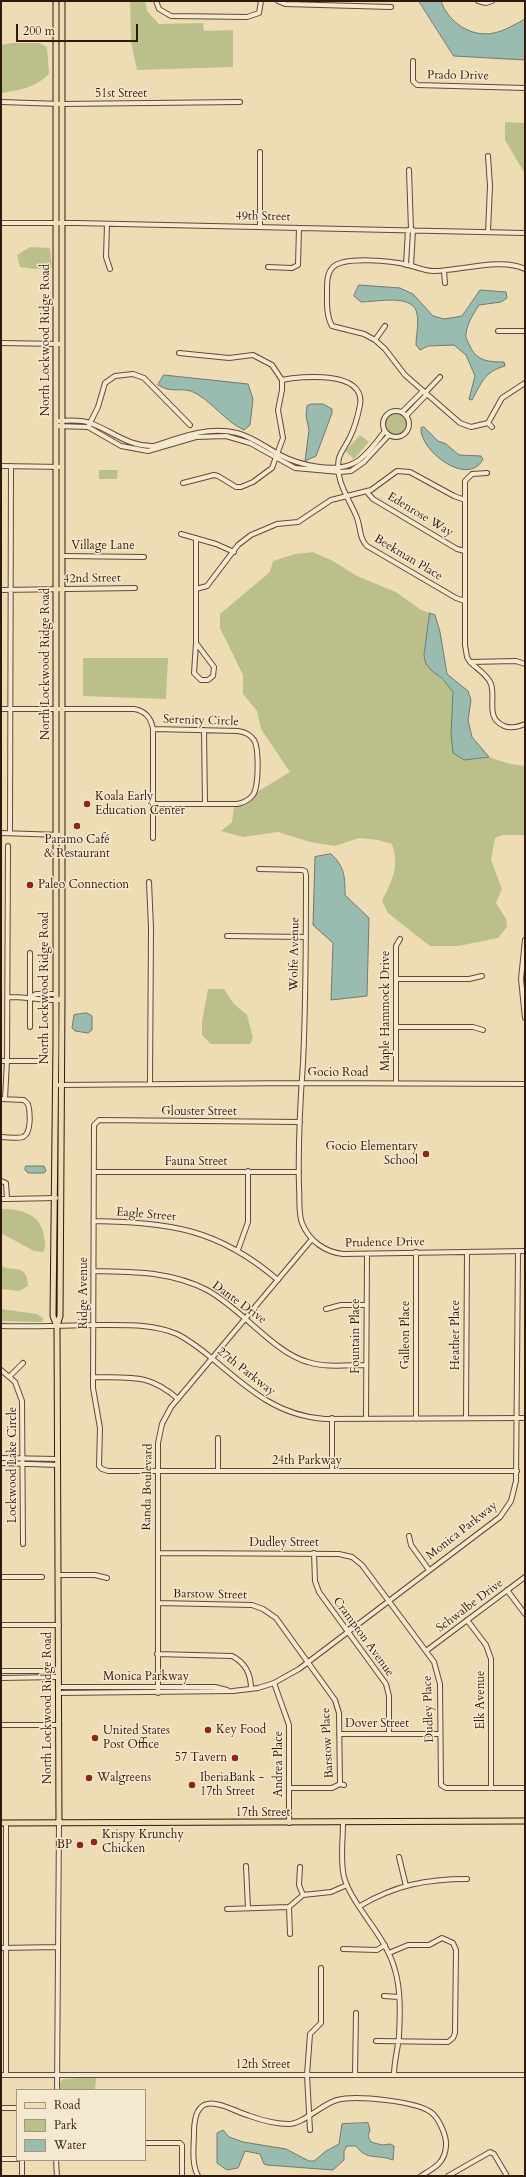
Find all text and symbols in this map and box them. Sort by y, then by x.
scale bar [18,16,140,42]
text: 200 m [23,23,55,39]
street label: Prado Drive [427,68,489,84]
street label: 51st Street [95,87,147,101]
street label: 49th Street [235,209,291,225]
street label: North Lockwood Ridge Road [39,264,53,416]
street label: Edenrose Way [384,490,456,540]
street label: Beekman Place [371,532,445,584]
street label: Village Lane [71,539,135,553]
street label: 42nd Street [63,571,121,587]
street label: North Lockwood Ridge Road [39,588,53,740]
street label: Serenity Circle [163,712,239,730]
place label: Koala Early Education Center [95,790,185,818]
marker: Koala Early Education Center [82,799,92,809]
marker: Paramo Café & Restaurant [72,821,82,831]
place label: Paramo Café & Restaurant [44,833,110,861]
place label: Paleo Connection [38,878,129,892]
marker: Paleo Connection [25,880,35,890]
street label: North Lockwood Ridge Road [38,912,52,1064]
street label: Wolfe Avenue [287,917,303,991]
street label: Maple Hammock Drive [379,951,393,1071]
street label: Gocio Road [308,1066,368,1080]
street label: Glouster Street [161,1105,237,1119]
place label: Gocio Elementary School [325,1140,418,1168]
marker: Gocio Elementary School [421,1149,431,1159]
street label: Fauna Street [165,1155,227,1169]
street label: Eagle Street [116,1205,176,1225]
street label: Prudence Drive [345,1235,425,1251]
street label: Ridge Avenue [77,1257,91,1329]
street label: Dante Drive [209,1279,269,1327]
street label: Fountain Place [349,1298,363,1374]
street label: Galleon Place [399,1300,413,1370]
street label: Heather Place [449,1300,463,1370]
street label: 27th Parkway [214,1345,278,1399]
street label: Lockwood Lake Circle [6,1407,20,1523]
street label: Randa Boulevard [140,1443,156,1531]
street label: 24th Parkway [272,1454,342,1468]
street label: Monica Parkway [424,1499,500,1563]
street label: Dudley Street [249,1536,319,1550]
street label: Schwalbe Drive [434,1576,506,1636]
street label: Barstow Street [173,1587,247,1603]
street label: Crampton Avenue [329,1595,397,1679]
street label: North Lockwood Ridge Road [41,1632,55,1784]
street label: Monica Parkway [103,1670,189,1684]
street label: Elk Avenue [474,1670,488,1730]
street label: Dudley Place [421,1675,437,1743]
street label: Barstow Place [319,1707,337,1779]
street label: Dover Street [345,1717,409,1731]
place label: Key Food [216,1723,266,1737]
place label: United States Post Office [103,1724,170,1752]
marker: Key Food [203,1725,213,1735]
street label: Andrea Place [272,1731,286,1797]
marker: United States Post Office [90,1733,100,1743]
place label: 57 Tavern [175,1751,227,1765]
marker: 57 Tavern [230,1753,240,1763]
place label: Walgreens [97,1771,151,1785]
place label: IberiaBank - 17th Street [200,1771,264,1799]
marker: Walgreens [84,1773,94,1783]
marker: IberiaBank - 17th Street [187,1780,197,1790]
street label: 17th Street [236,1806,290,1820]
place label: Krispy Krunchy Chicken [102,1828,184,1856]
marker: Krispy Krunchy Chicken [89,1837,99,1847]
place label: BP [57,1838,72,1852]
marker: BP [75,1840,85,1850]
street label: 12th Street [236,2058,290,2072]
legend [16,2089,146,2161]
text: Road [54,2097,80,2113]
text: Park [54,2117,77,2133]
text: Water [54,2137,86,2153]

